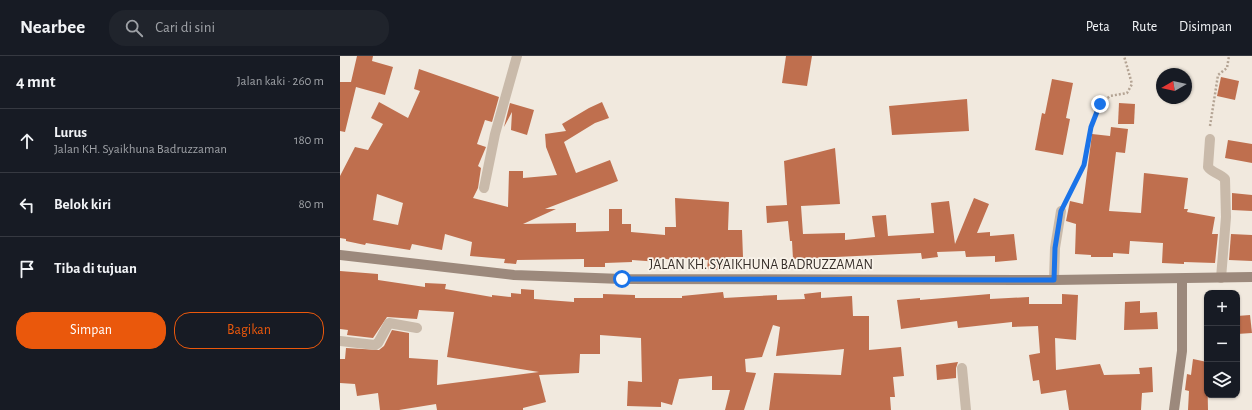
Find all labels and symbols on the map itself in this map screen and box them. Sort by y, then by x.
north arrow [1156,68,1192,104]
route end [1091,95,1109,113]
street label: JALAN KH. SYAIKHUNA BADRUZZAMAN [649,258,873,272]
route start [613,270,631,288]

